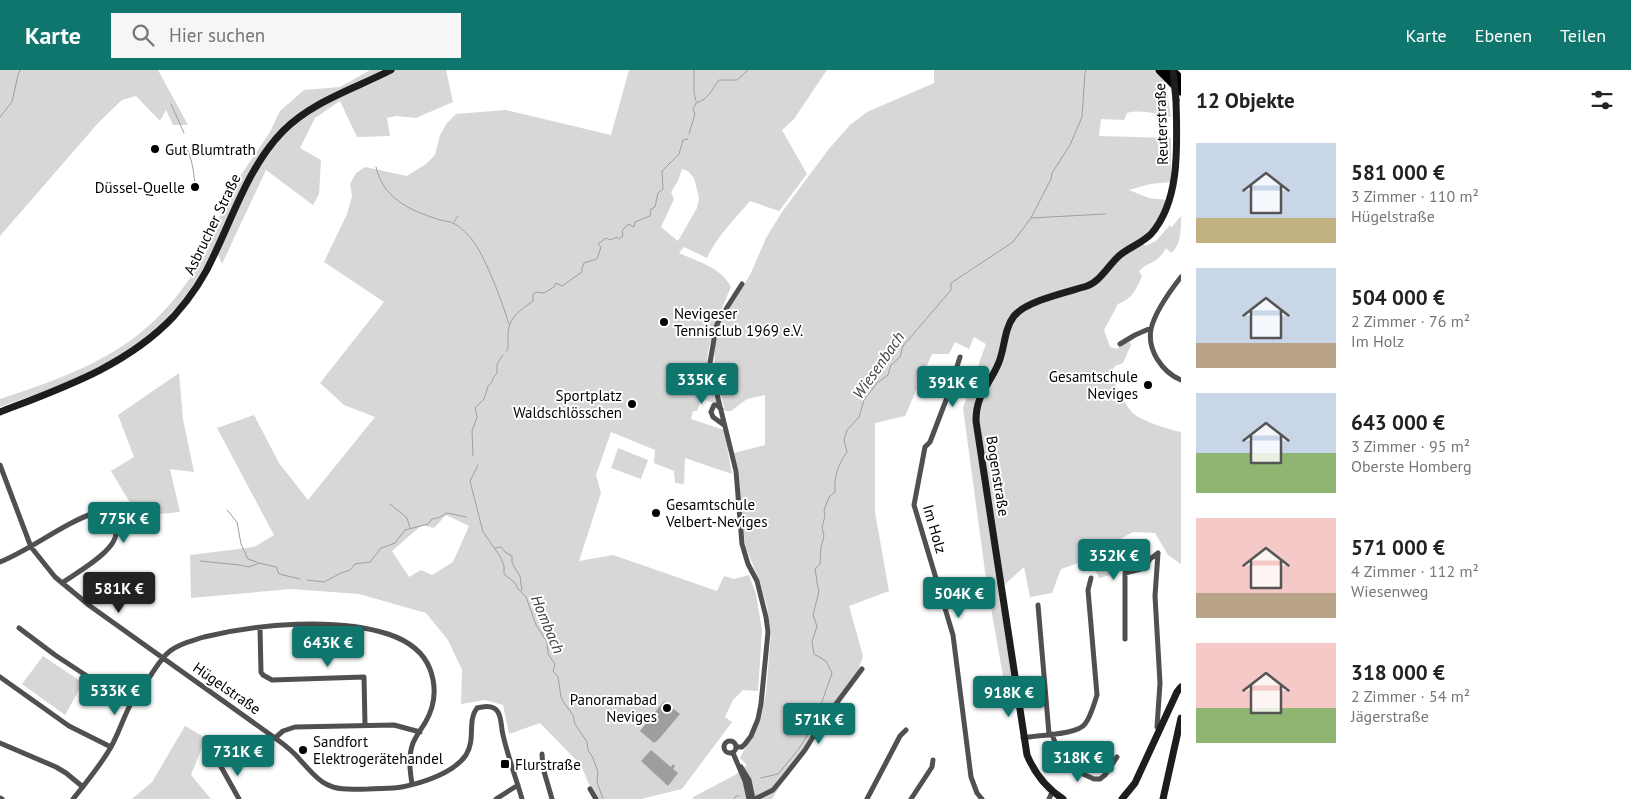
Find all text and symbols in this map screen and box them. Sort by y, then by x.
search box [111,13,461,58]
text: Karte [25,20,81,51]
icon: search [129,21,157,49]
text: Hier suchen [169,23,265,47]
text: Karte [1406,24,1447,47]
text: Ebenen [1475,24,1532,47]
text: Teilen [1560,24,1606,47]
street label: Reuterstraße [1150,83,1172,165]
icon: filters [1588,86,1616,114]
text: 12 Objekte [1196,87,1295,114]
place label: Gut Blumtrath [165,140,256,159]
marker: Gut Blumtrath [149,143,161,155]
text: 581 000 € [1351,159,1445,186]
icon: home [1236,163,1296,223]
street label: Asbrucher Straße [179,170,245,278]
place label: Düssel-Quelle [95,178,185,197]
marker: Düssel-Quelle [189,181,201,193]
text: 3 Zimmer · 110 m² [1351,186,1479,206]
text: Hügelstraße [1351,206,1435,226]
text: 504 000 € [1351,284,1445,311]
icon: home [1236,288,1296,348]
place label: Nevigeser Tennisclub 1969 e.V. [674,304,803,340]
text: 2 Zimmer · 76 m² [1351,311,1470,331]
marker: Nevigeser Tennisclub 1969 e.V. [658,316,670,328]
water label: Wiesenbach [848,327,908,403]
text: Im Holz [1351,331,1404,351]
pin: 335K € [661,362,743,405]
pin: 391K € [912,366,994,408]
place label: Gesamtschule Neviges [1049,367,1138,403]
text: 335K € [677,369,727,389]
text: 391K € [928,372,978,392]
marker: Gesamtschule Neviges [1142,379,1154,391]
place label: Sportplatz Waldschlösschen [513,386,622,422]
marker: Sportplatz Waldschlösschen [626,398,638,410]
text: 643 000 € [1351,409,1445,436]
icon: home [1236,413,1296,473]
street label: Bogenstraße [982,434,1014,518]
text: 3 Zimmer · 95 m² [1351,436,1470,456]
text: Oberste Homberg [1351,456,1472,476]
place label: Gesamtschule Velbert-Neviges [665,495,768,531]
pin: 775K € [83,502,165,544]
street label: Im Holz [919,502,951,556]
marker: Gesamtschule Velbert-Neviges [650,507,662,519]
text: 775K € [99,508,149,528]
text: 571 000 € [1351,534,1445,561]
pin: 352K € [1073,538,1155,581]
icon: home [1236,538,1296,598]
text: 352K € [1089,545,1139,565]
text: 4 Zimmer · 112 m² [1351,561,1479,581]
pin: 581K € [78,572,160,614]
pin: 504K € [918,576,1000,619]
text: 581K € [94,578,144,598]
text: Wiesenweg [1351,581,1428,601]
text: 504K € [934,583,984,603]
water label: Hombach [527,592,569,656]
pin: 643K € [287,626,369,668]
text: 643K € [303,632,353,652]
street label: Hügelstraße [189,658,265,718]
text: 318 000 € [1351,659,1445,686]
icon: home [1236,663,1296,723]
pin: 533K € [74,674,156,716]
pin: 918K € [968,676,1050,718]
text: 533K € [90,680,140,700]
text: 918K € [984,682,1034,702]
text: 2 Zimmer · 54 m² [1351,686,1470,706]
place label: Panoramabad Neviges [570,690,657,726]
marker: Panoramabad Neviges [661,702,673,714]
pin: 571K € [778,702,860,745]
text: Jägerstraße [1351,706,1429,726]
text: 571K € [794,709,844,729]
place label: Sandfort Elektrogerätehandel [313,732,444,768]
pin: 731K € [197,734,279,777]
pin: 318K € [1037,740,1119,783]
text: 731K € [213,741,263,761]
marker: Sandfort Elektrogerätehandel [297,744,309,756]
text: 318K € [1053,747,1103,767]
place label: Flurstraße [515,755,581,774]
marker: Flurstraße [499,758,511,770]

